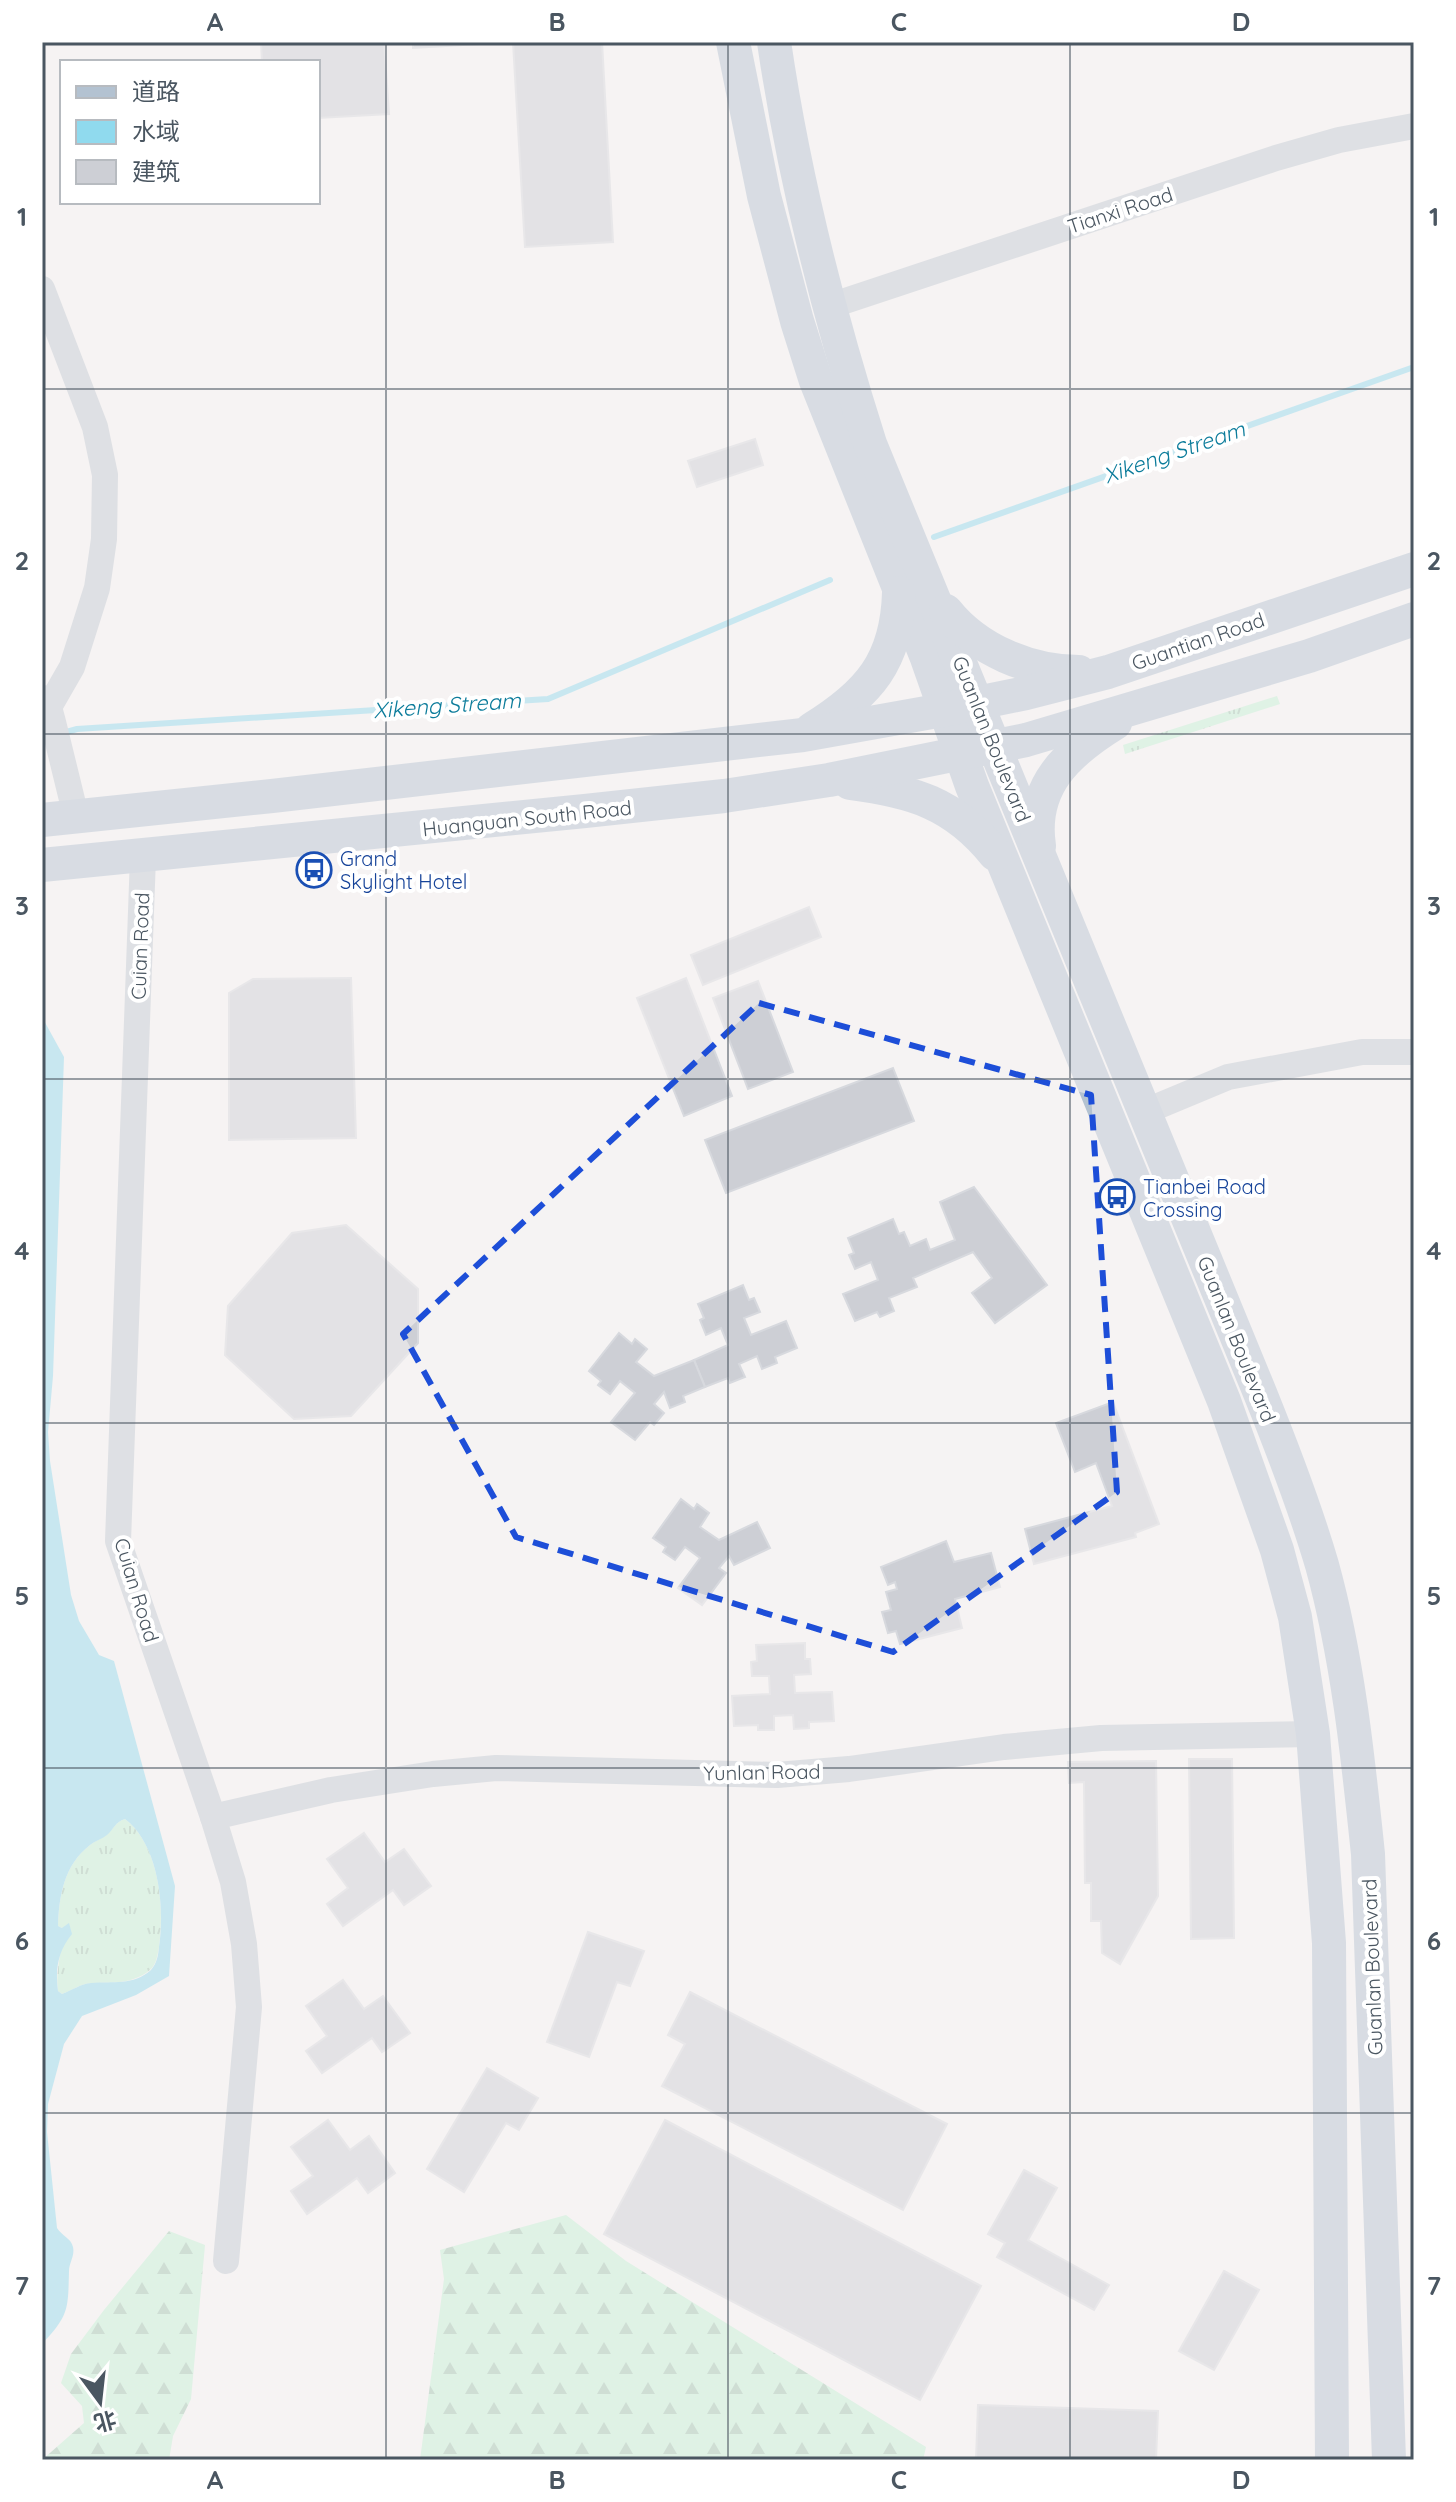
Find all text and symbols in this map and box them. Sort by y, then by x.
text: A [207,5,224,38]
text: B [548,5,566,38]
text: C [891,5,907,38]
text: D [1232,5,1250,38]
legend [60,60,320,204]
text: 道路 [132,76,180,106]
text: 水域 [132,116,180,146]
text: 建筑 [132,156,180,186]
street label: Tianxi Road [1064,181,1176,239]
text: 1 [17,200,27,233]
text: 1 [1429,200,1439,233]
water label: Xikeng Stream [1100,414,1249,489]
text: 2 [15,544,29,577]
text: 2 [1427,544,1441,577]
street label: Guantian Road [1128,607,1268,675]
street label: Guanlan Boulevard [947,652,1037,826]
water label: Xikeng Stream [372,686,523,724]
street label: Huanguan South Road [421,795,633,841]
place label: Grand Skylight Hotel [340,846,467,894]
bus stop icon: Grand Skylight Hotel [295,851,333,889]
text: 3 [15,889,29,922]
text: 3 [1427,889,1441,922]
street label: Cuian Road [126,892,154,1000]
place label: Tianbei Road Crossing [1143,1174,1266,1222]
bus stop icon: Tianbei Road Crossing [1098,1178,1136,1216]
text: 4 [14,1234,30,1267]
text: 4 [1426,1234,1442,1267]
street label: Guanlan Boulevard [1192,1252,1282,1426]
street label: Cuian Road [109,1535,165,1645]
text: 5 [15,1579,29,1612]
text: 5 [1427,1579,1441,1612]
street label: Yunlan Road [703,1758,821,1786]
street label: Guanlan Boulevard [1356,1878,1388,2056]
text: 6 [15,1924,29,1957]
text: 6 [1427,1924,1441,1957]
text: 7 [15,2269,29,2302]
text: 7 [1427,2269,1441,2302]
north arrow [60,2362,140,2442]
text: 北 [91,2405,119,2438]
text: A [207,2463,224,2496]
text: B [548,2463,566,2496]
text: C [891,2463,907,2496]
text: D [1232,2463,1250,2496]

